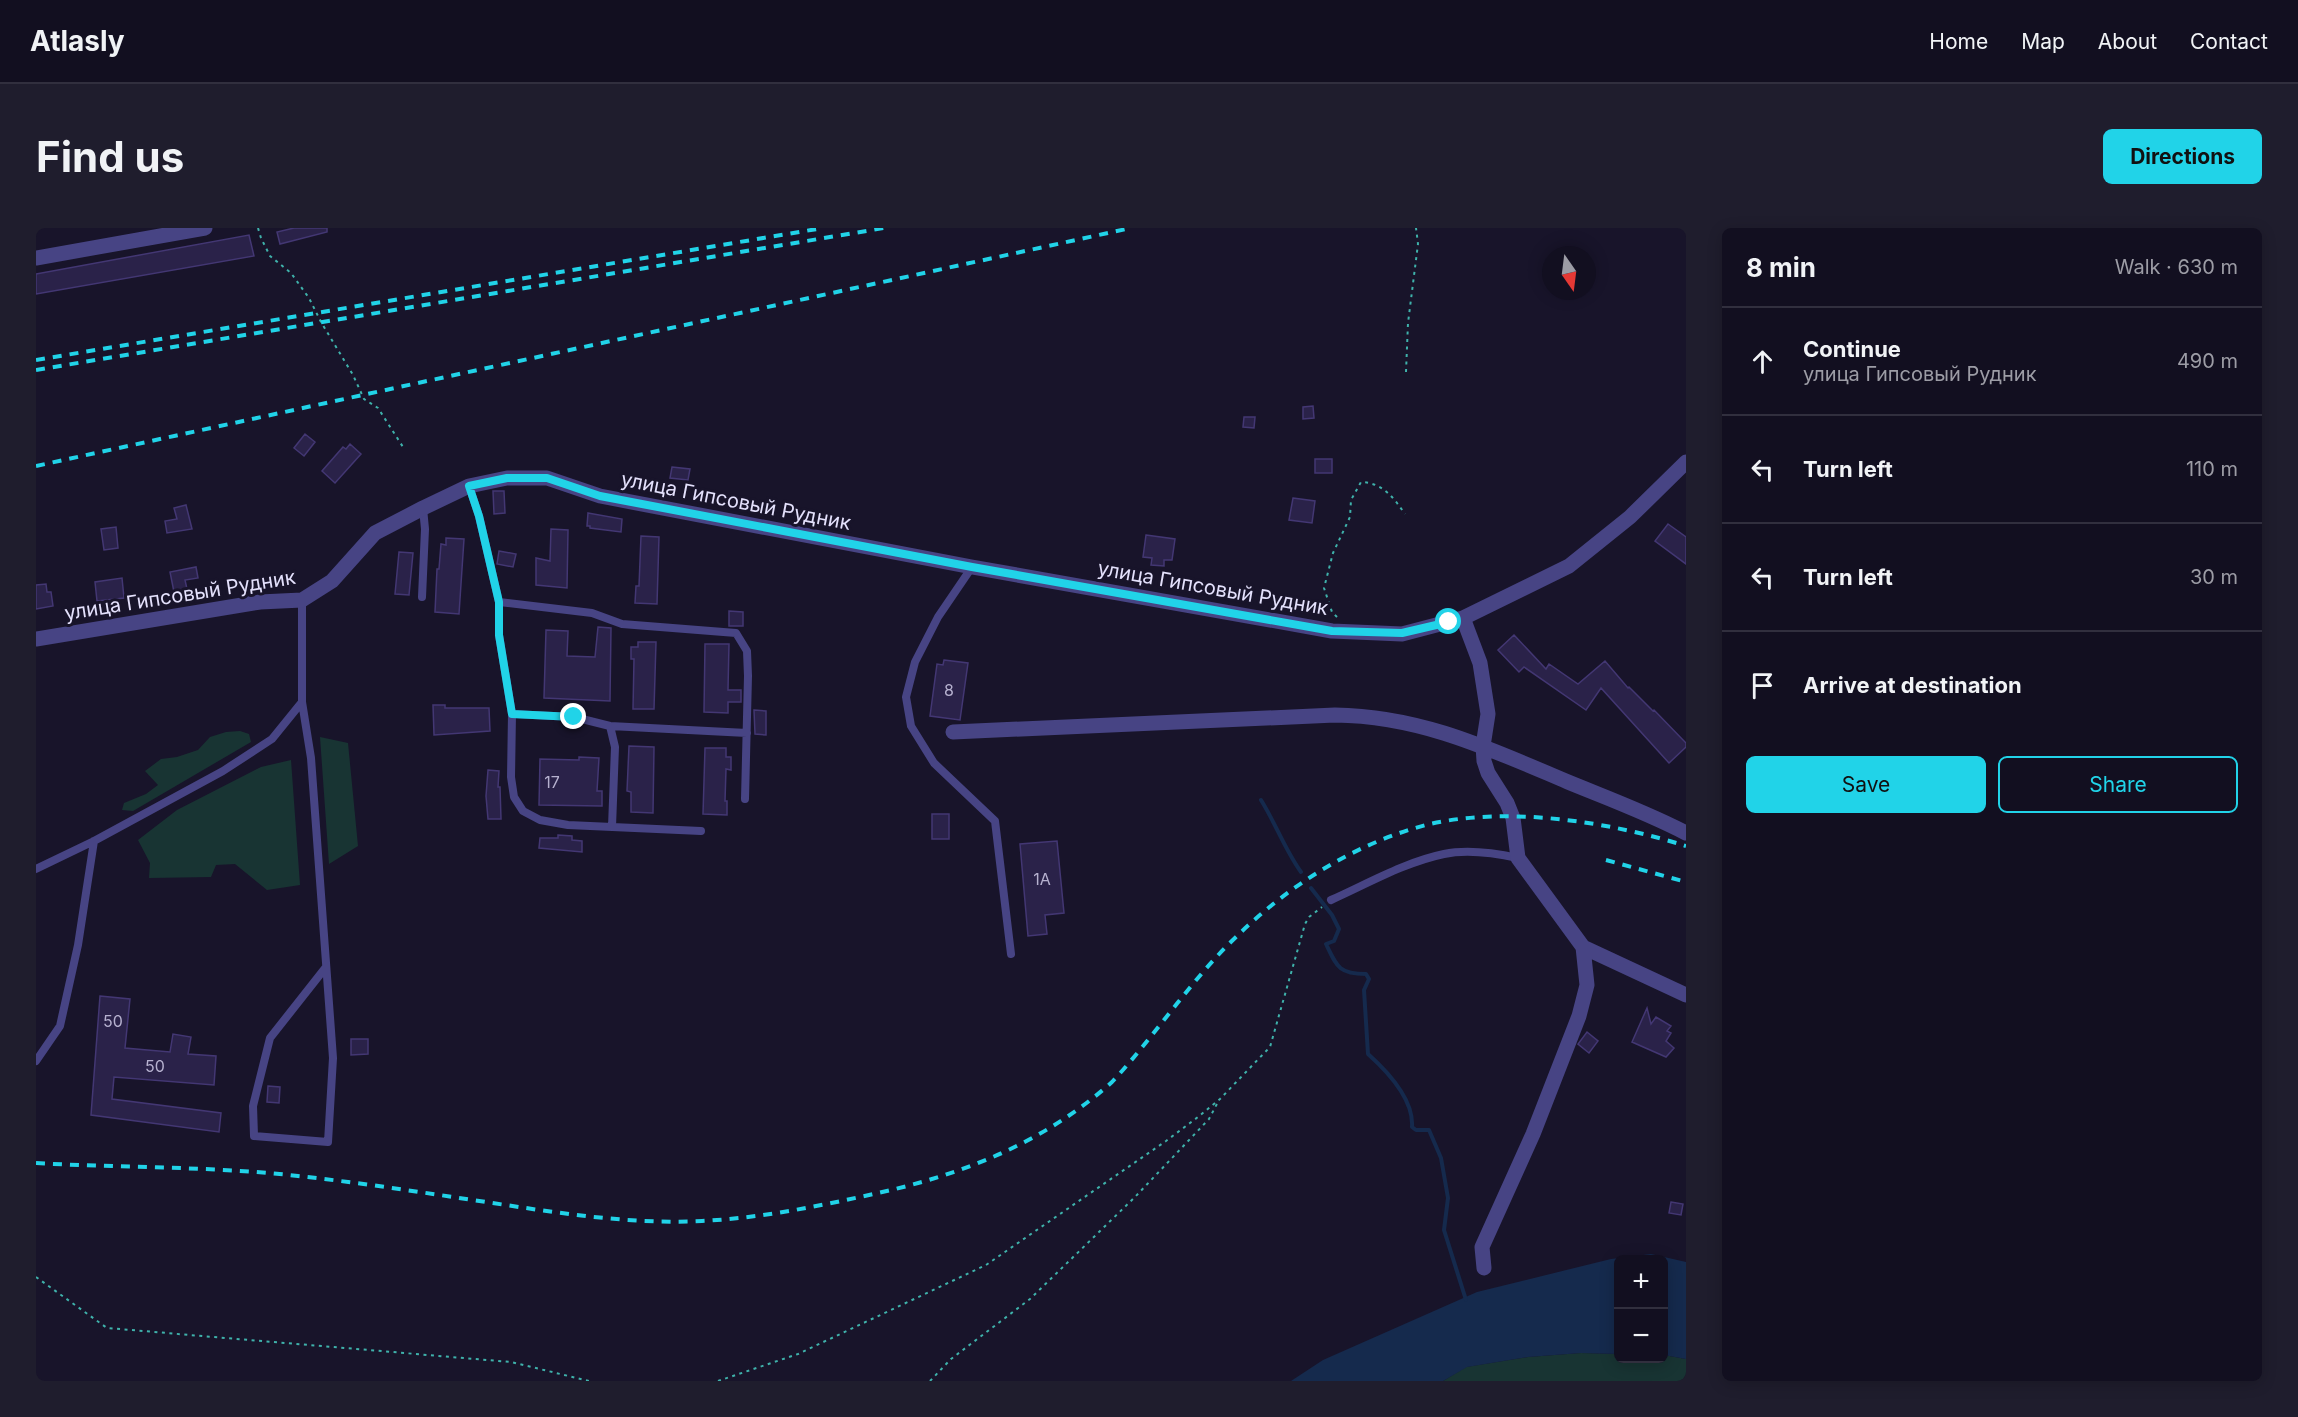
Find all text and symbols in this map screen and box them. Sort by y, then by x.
text: Atlasly [30,24,125,58]
text: Home [1929,29,1988,54]
text: Map [2021,29,2065,54]
text: About [2098,29,2157,54]
text: Contact [2190,29,2268,54]
button: Directions [2103,129,2262,184]
text: Find us [36,131,184,182]
north arrow [1542,246,1596,300]
text: 8 min [1746,252,1816,283]
text: Walk · 630 m [2115,255,2238,279]
text: Continue [1803,336,1901,362]
icon: ahead [1746,345,1779,378]
text: 490 m [2177,349,2238,373]
text: улица Гипсовый Рудник [1803,362,2037,386]
icon: left [1746,453,1779,486]
text: Turn left [1803,456,1893,482]
text: 110 m [2186,457,2238,481]
street label: улица Гипсовый Рудник [619,467,853,535]
street label: улица Гипсовый Рудник [1096,556,1330,620]
icon: left [1746,561,1779,594]
text: Turn left [1803,564,1893,590]
street label: улица Гипсовый Рудник [63,565,297,625]
text: 30 m [2190,565,2238,589]
route start [1435,608,1461,634]
icon: arrive [1746,669,1779,702]
text: Arrive at destination [1803,672,2022,698]
house number: 8 [944,680,954,700]
route end [560,703,586,729]
button: Save [1746,756,1986,813]
button: Share [1998,756,2238,813]
house number: 17 [544,772,560,792]
house number: 1А [1033,869,1051,889]
house number: 50 [103,1011,123,1031]
house number: 50 [145,1056,165,1076]
map controls [1614,1255,1668,1363]
button: + [1614,1255,1668,1309]
button: − [1614,1309,1668,1363]

